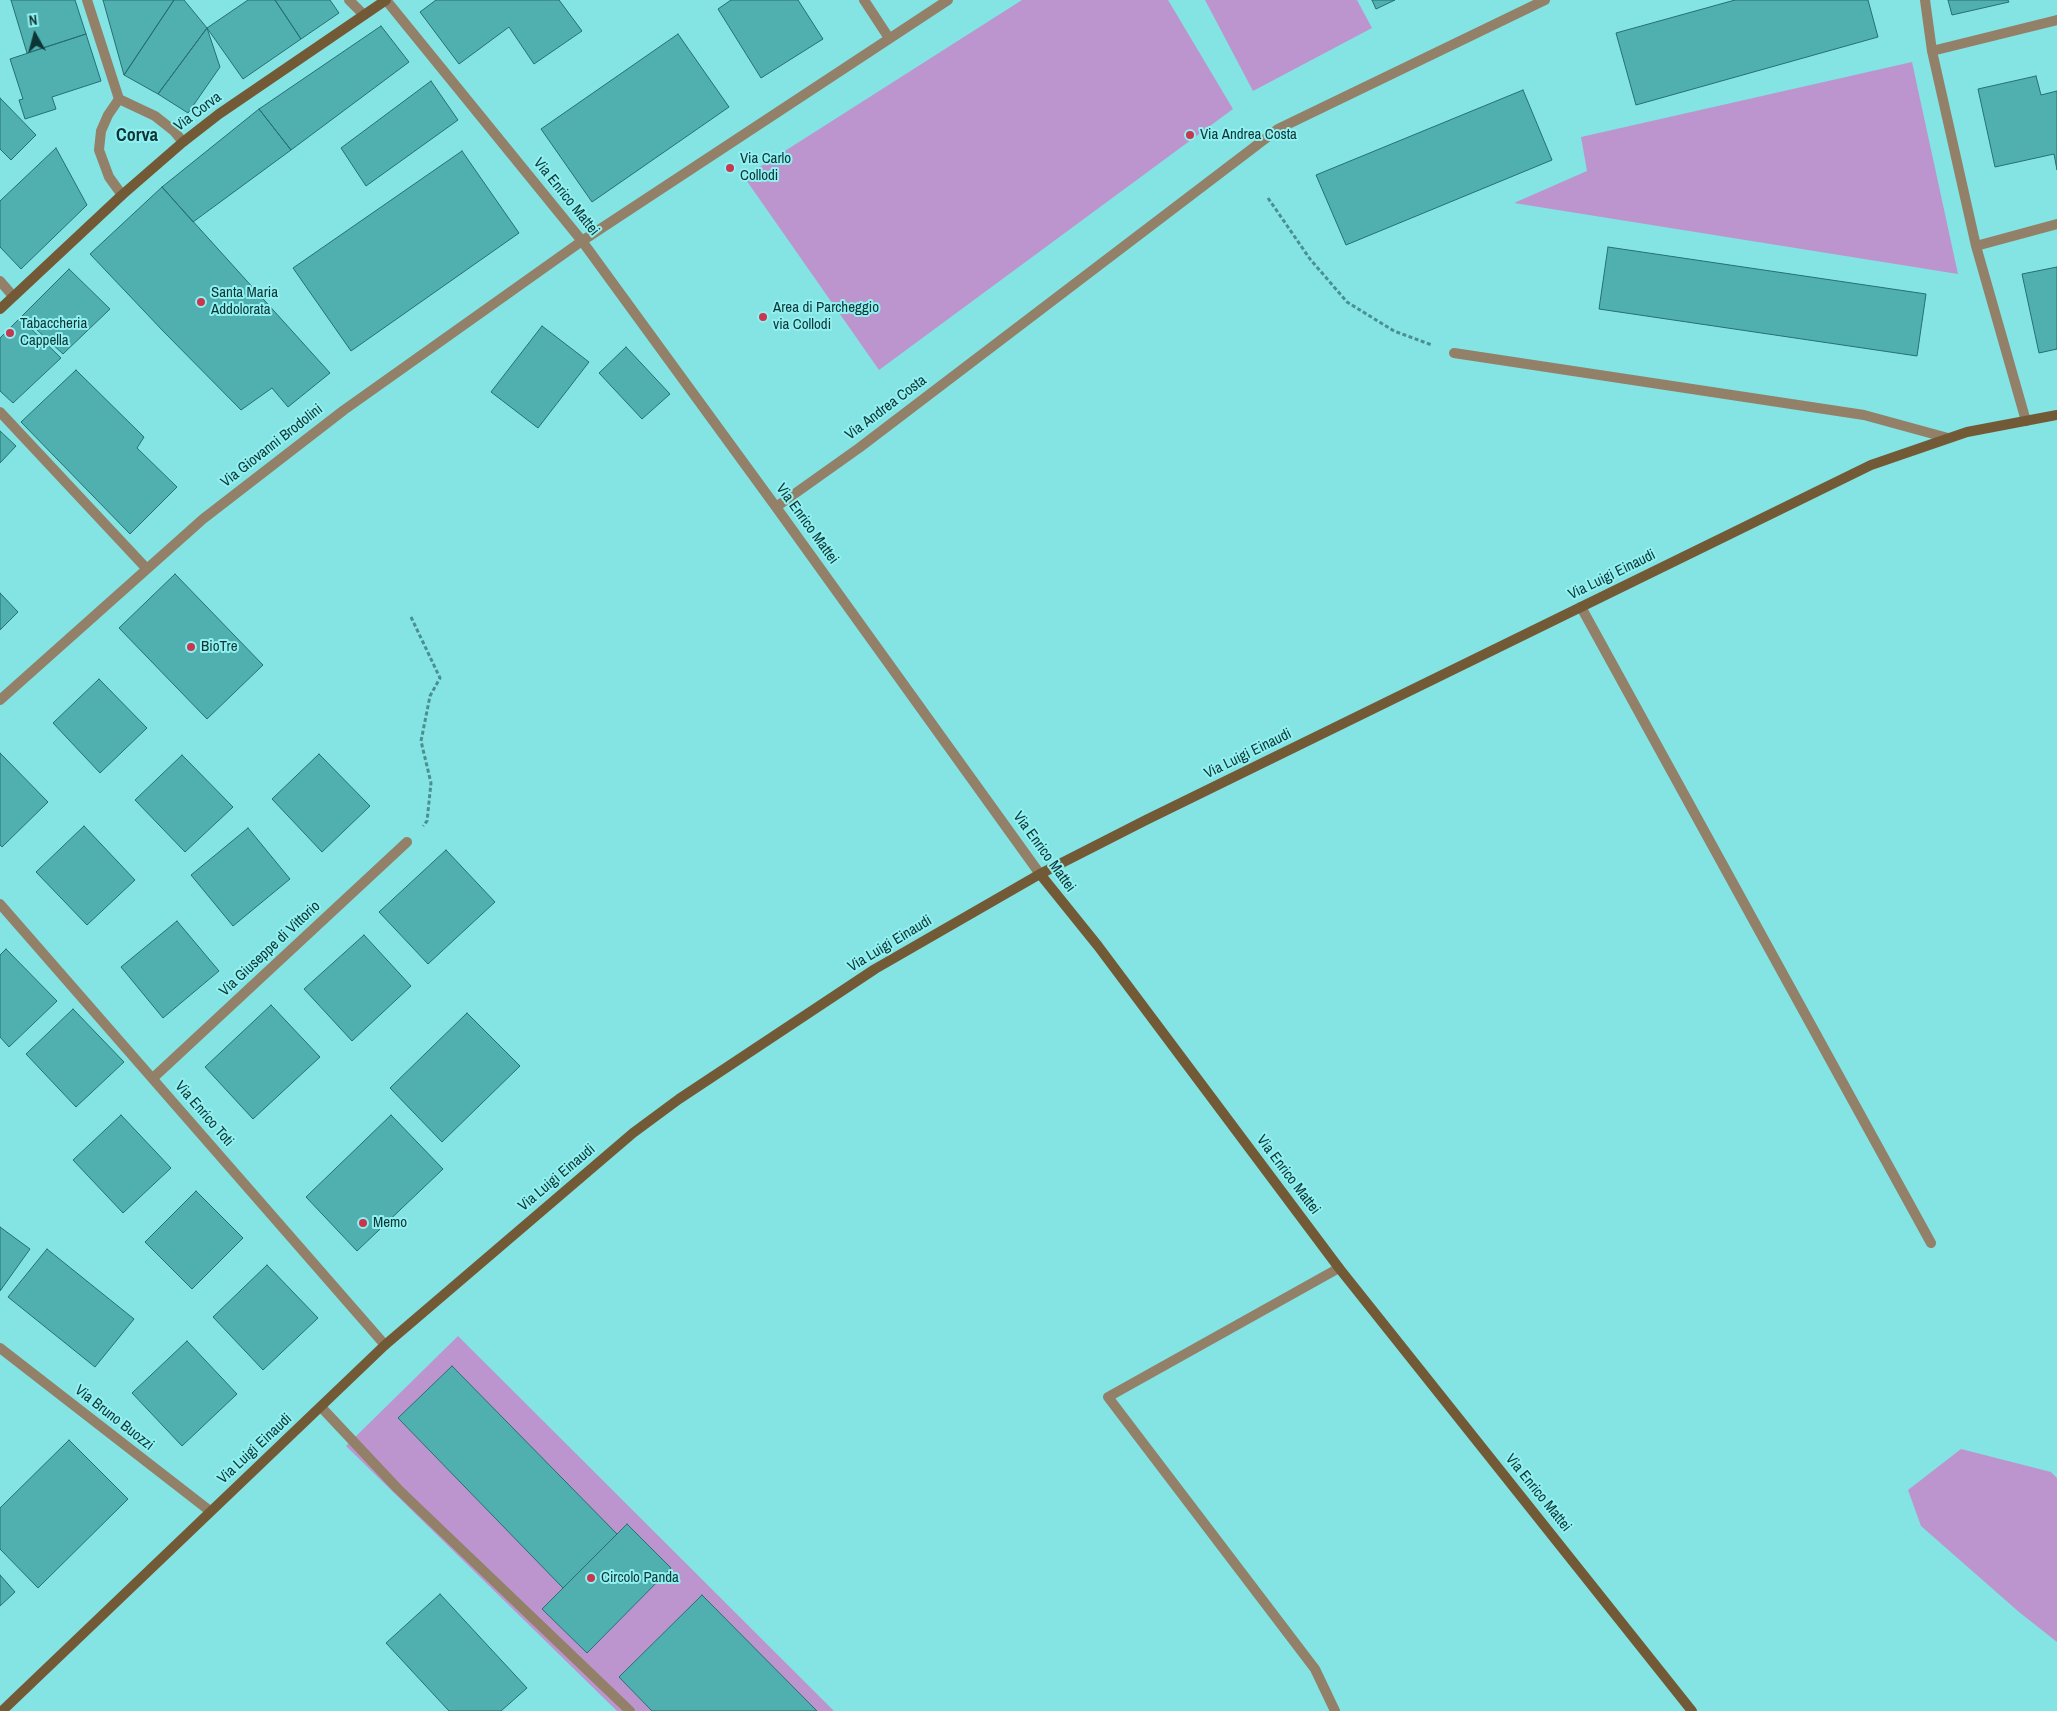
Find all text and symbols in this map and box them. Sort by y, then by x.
north arrow [10,10,60,60]
text: N [28,11,38,30]
street label: Via Corva [171,88,225,136]
district label: Corva [116,125,158,147]
place label: Via Andrea Costa [1200,126,1297,144]
marker: Via Andrea Costa [1184,129,1196,141]
place label: Via Carlo Collodi [740,150,791,185]
street label: Via Enrico Mattei [529,154,603,240]
marker: Via Carlo Collodi [724,162,736,174]
place label: Santa Maria Addolorata [211,284,278,319]
marker: Santa Maria Addolorata [195,296,207,308]
place label: Area di Parcheggio via Collodi [773,299,879,334]
marker: Area di Parcheggio via Collodi [757,311,769,323]
place label: Tabaccheria Cappella [20,315,87,350]
marker: Tabaccheria Cappella [4,327,16,339]
street label: Via Andrea Costa [842,372,930,444]
street label: Via Giovanni Brodolini [218,401,326,491]
street label: Via Enrico Mattei [772,480,842,568]
street label: Via Luigi Einaudi [1565,546,1659,604]
place label: BioTre [201,638,237,656]
marker: BioTre [185,641,197,653]
street label: Via Luigi Einaudi [1201,725,1295,783]
street label: Via Enrico Mattei [1009,808,1079,896]
street label: Via Giuseppe di Vittorio [216,898,324,1000]
street label: Via Luigi Einaudi [845,912,935,976]
street label: Via Enrico Toti [171,1078,237,1150]
street label: Via Enrico Mattei [1252,1132,1324,1218]
street label: Via Luigi Einaudi [515,1141,599,1215]
place label: Memo [373,1214,407,1232]
marker: Memo [357,1217,369,1229]
street label: Via Bruno Buozzi [71,1382,157,1454]
street label: Via Luigi Einaudi [214,1410,296,1488]
street label: Via Enrico Mattei [1501,1450,1575,1536]
place label: Circolo Panda [601,1569,679,1587]
marker: Circolo Panda [585,1572,597,1584]

